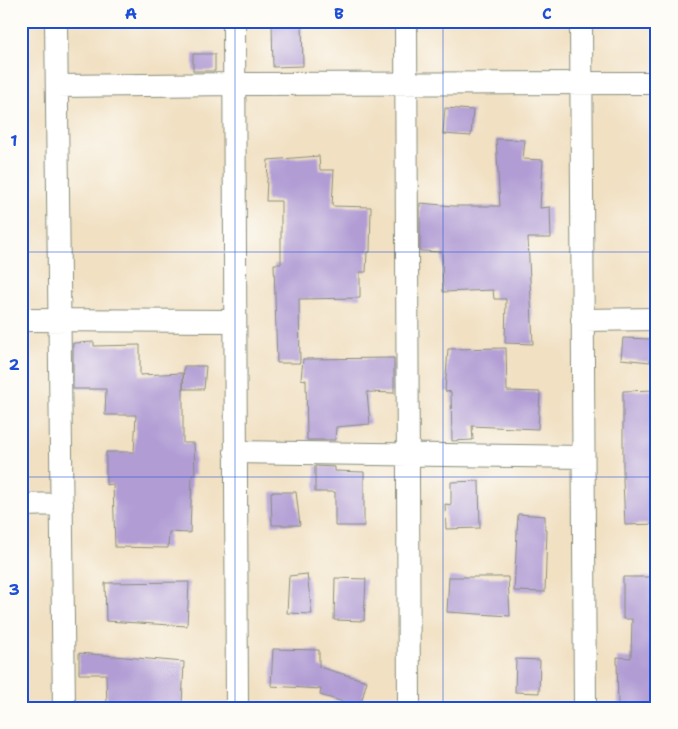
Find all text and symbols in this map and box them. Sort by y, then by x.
text: A [125,3,137,24]
text: B [334,3,344,24]
text: C [542,3,552,24]
text: 1 [10,130,18,151]
text: 2 [8,354,20,375]
text: 3 [8,579,20,600]

